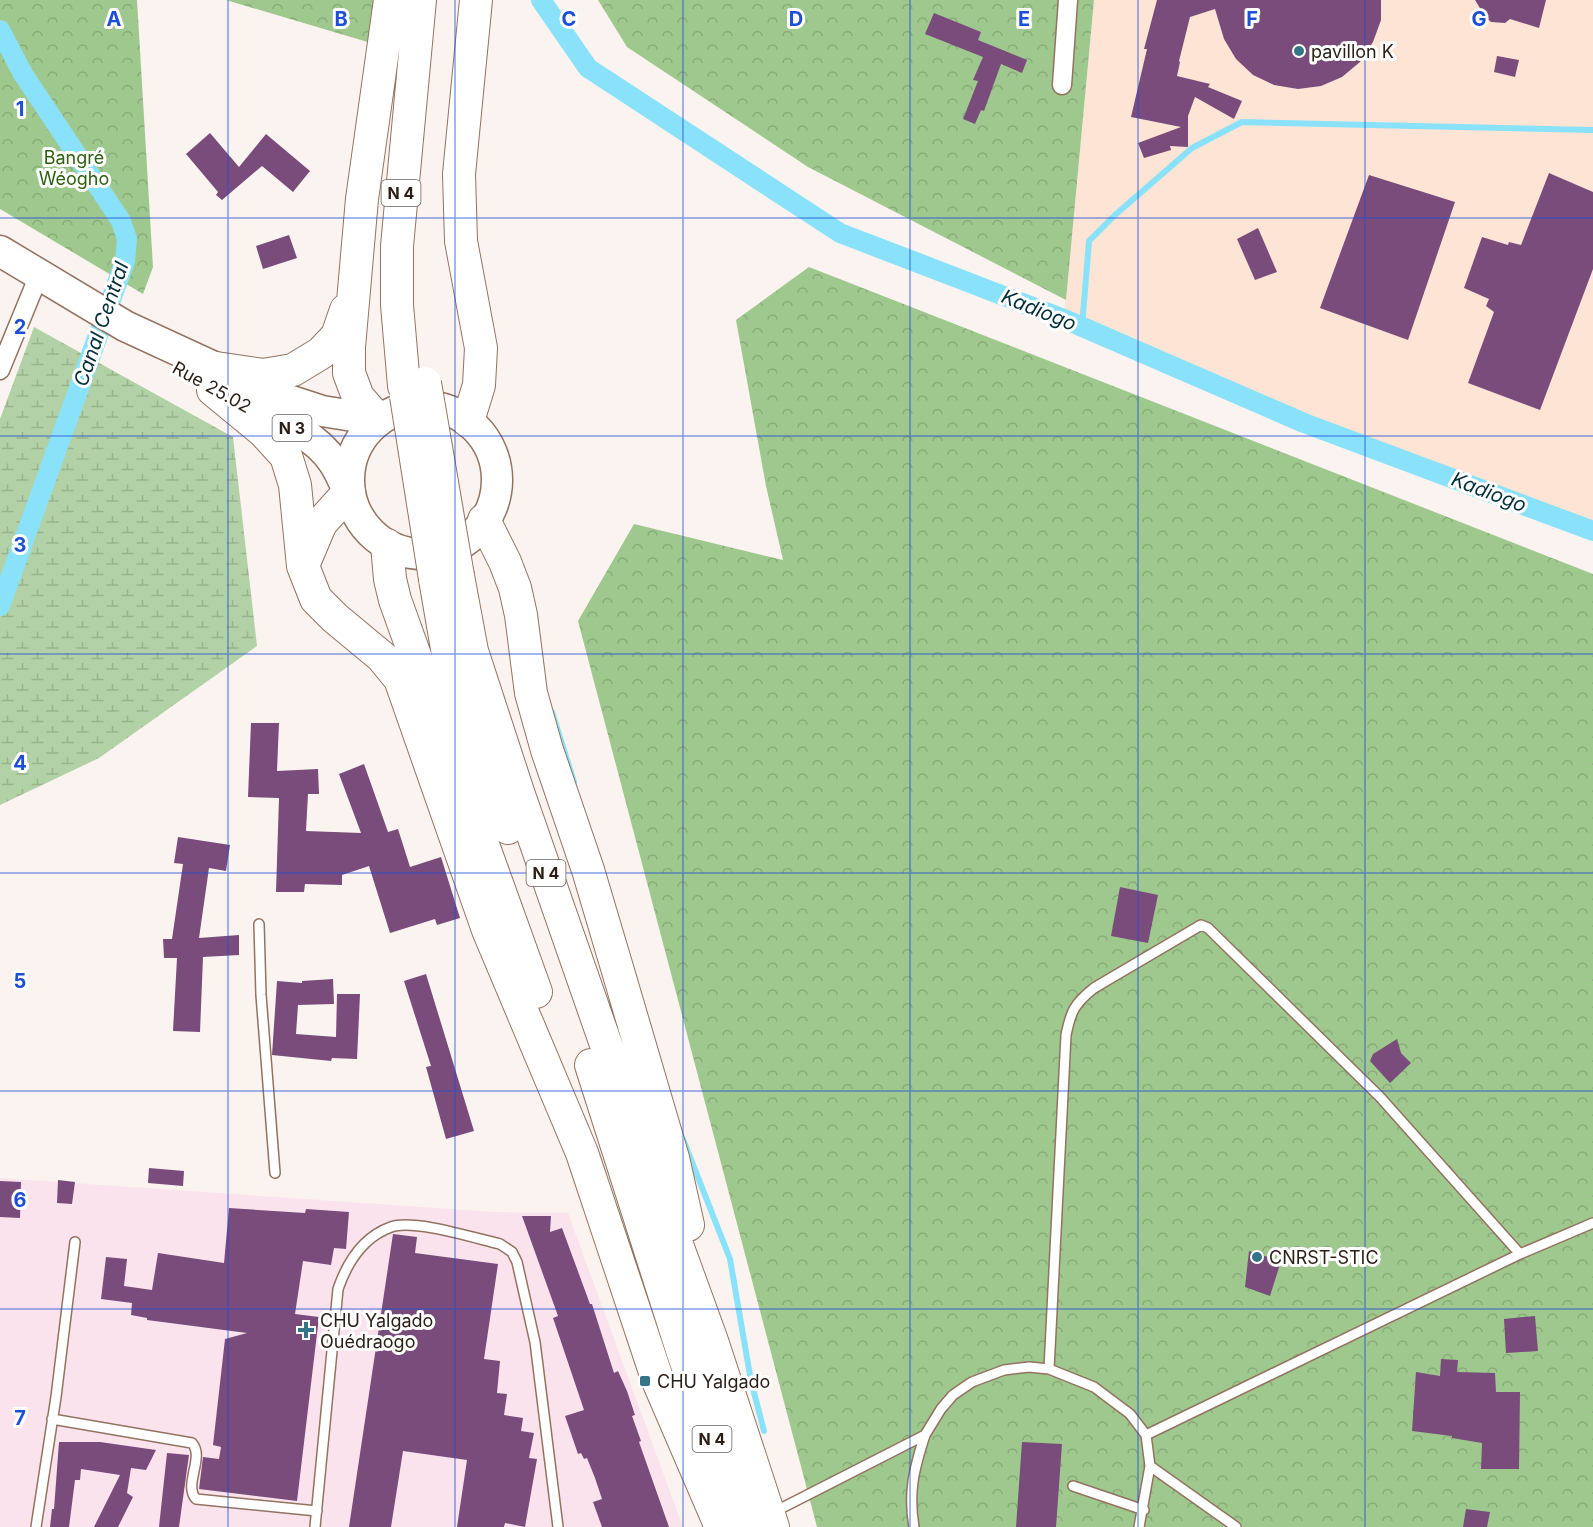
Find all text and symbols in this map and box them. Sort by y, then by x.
text: A [107,7,122,31]
text: B [334,7,348,31]
text: C [562,7,576,31]
text: D [789,7,803,31]
text: E [1018,7,1030,31]
text: F [1246,7,1258,31]
text: G [1471,7,1487,31]
place label: pavillon K [1311,41,1394,62]
marker: pavillon K [1292,44,1306,58]
text: 1 [16,97,24,121]
park label: Bangré Wéogho [39,147,109,189]
road number: N 4 [382,180,420,206]
water label: Canal Central [68,258,134,389]
water label: Kadiogo [998,284,1080,336]
text: 2 [14,315,26,339]
street label: Rue 25.02 [169,357,255,417]
road number: N 3 [272,415,312,441]
water label: Kadiogo [1448,467,1530,517]
text: 3 [14,533,26,557]
text: 4 [13,751,27,775]
road number: N 4 [526,860,566,886]
text: 5 [14,969,26,993]
text: 6 [14,1188,27,1212]
place label: CNRST-STIC [1269,1247,1379,1268]
marker: CNRST-STIC [1250,1250,1264,1264]
place label: CHU Yalgado Ouédraogo [320,1310,433,1352]
marker: CHU Yalgado Ouédraogo [297,1321,315,1339]
place label: CHU Yalgado [657,1371,770,1392]
marker: CHU Yalgado [638,1374,652,1388]
text: 7 [14,1406,26,1430]
road number: N 4 [692,1426,732,1452]

